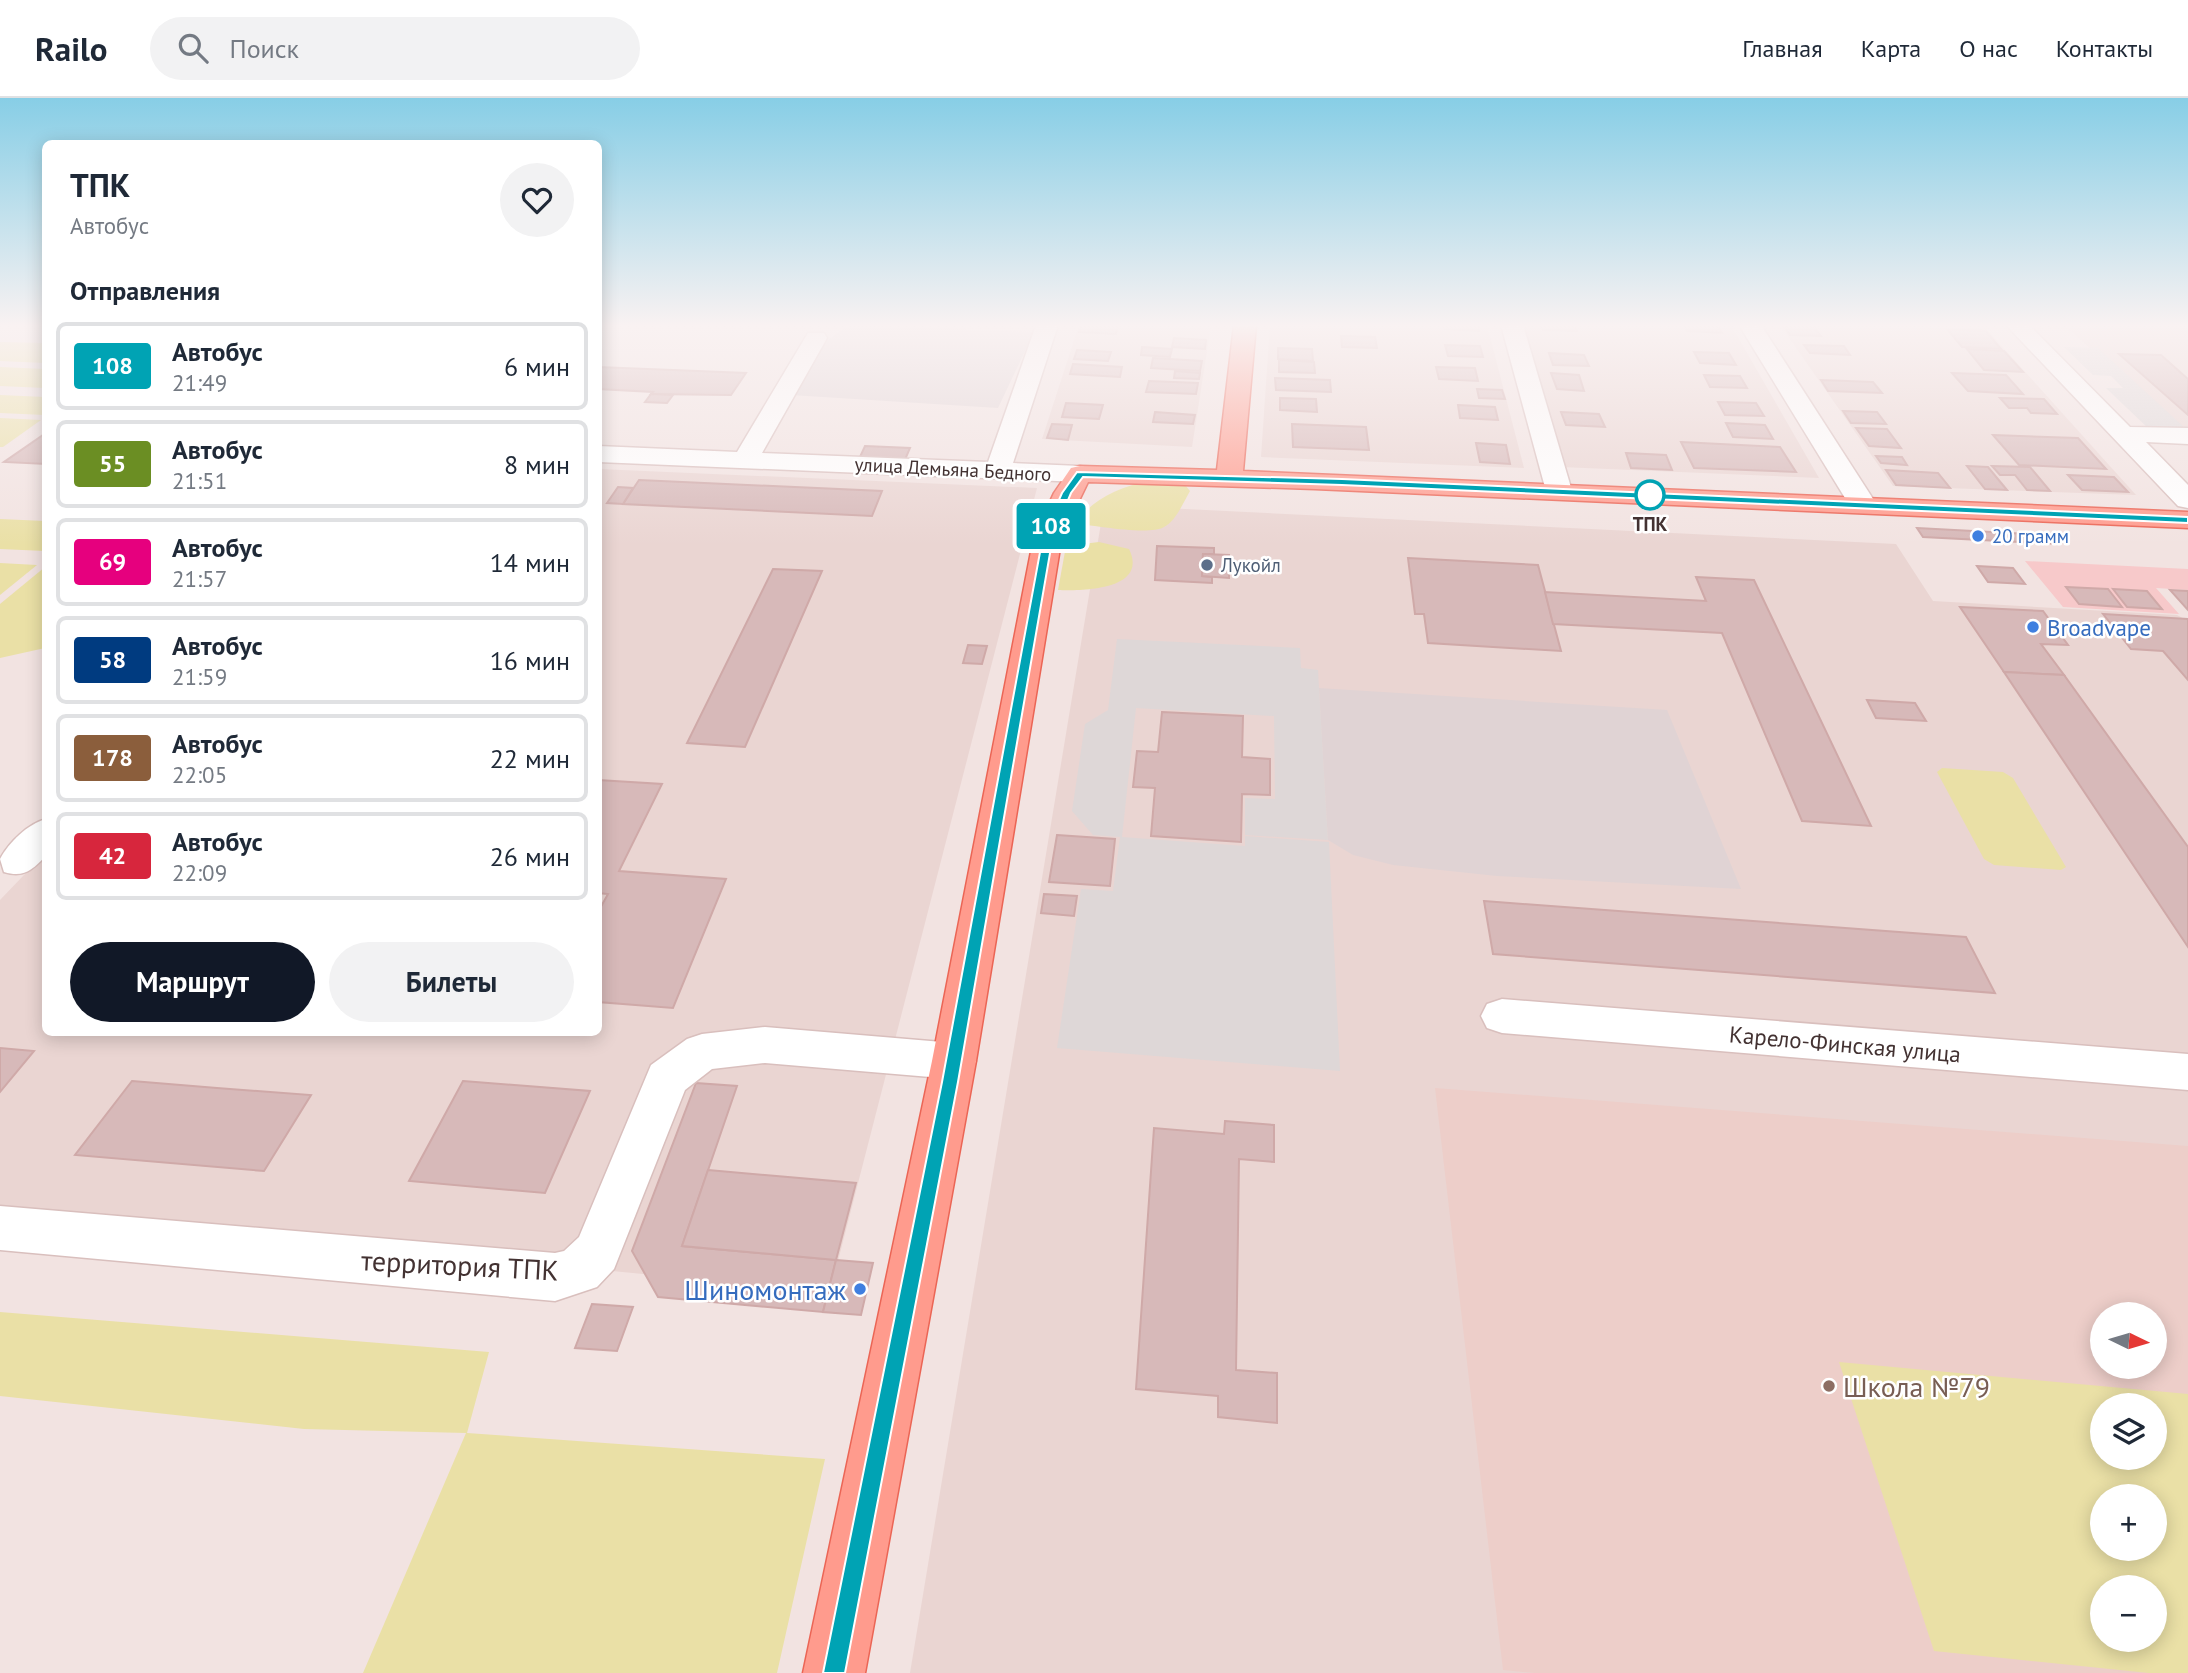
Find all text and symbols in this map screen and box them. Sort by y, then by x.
search box [150,17,640,80]
text: Railo [35,27,108,70]
icon: search [174,29,212,67]
text: Поиск [230,32,299,65]
text: Главная [1742,33,1823,64]
text: Карта [1861,33,1921,64]
text: О нас [1959,33,2018,64]
text: Контакты [2056,33,2153,64]
text: ТПК [70,163,130,206]
button: heart [500,163,574,237]
text: Автобус [70,211,149,240]
text: Отправления [70,274,220,307]
text: Автобус [172,335,263,368]
text: 108 [92,350,133,381]
text: 6 мин [504,350,570,383]
text: 21:49 [172,368,227,397]
text: Автобус [172,433,263,466]
text: 55 [99,448,126,479]
text: 8 мин [504,448,570,481]
street label: улица Демьяна Бедного [854,452,1052,486]
text: 21:51 [172,466,227,495]
marker: ТПК [1635,480,1665,510]
line badge: 108 [1011,503,1091,549]
text: 108 [1031,510,1071,541]
place label: ТПК [1633,512,1668,536]
place label: 20 грамм [1992,524,2069,548]
marker: 20 грамм [1970,528,1986,544]
text: Автобус [172,531,263,564]
text: 69 [99,546,126,577]
text: 14 мин [490,546,570,579]
place label: Лукойл [1220,553,1281,577]
marker: Лукойл [1199,557,1215,573]
text: 21:57 [172,564,227,593]
place label: Broadvape [2047,613,2151,642]
marker: Broadvape [2025,619,2041,635]
text: Автобус [172,629,263,662]
text: 58 [99,644,126,675]
text: 16 мин [490,644,570,677]
text: 21:59 [172,662,227,691]
text: Автобус [172,727,263,760]
text: 178 [92,742,133,773]
text: 22 мин [490,742,570,775]
text: 22:05 [172,760,227,789]
text: Автобус [172,825,263,858]
text: 42 [99,840,126,871]
text: 26 мин [490,840,570,873]
text: 22:09 [172,858,227,887]
button: Маршрут [70,942,315,1022]
button: Билеты [329,942,574,1022]
street label: Карело-Финская улица [1728,1019,1962,1069]
street label: территория ТПК [360,1241,560,1289]
place label: Шиномонтаж [684,1271,847,1308]
marker: Шиномонтаж [852,1281,868,1297]
north arrow [2090,1302,2166,1379]
map controls [2090,1302,2167,1652]
place label: Школа №79 [1843,1368,1990,1405]
marker: Школа №79 [1821,1378,1837,1394]
button: layers [2090,1393,2167,1470]
button: + [2090,1484,2167,1561]
button: − [2090,1575,2167,1652]

